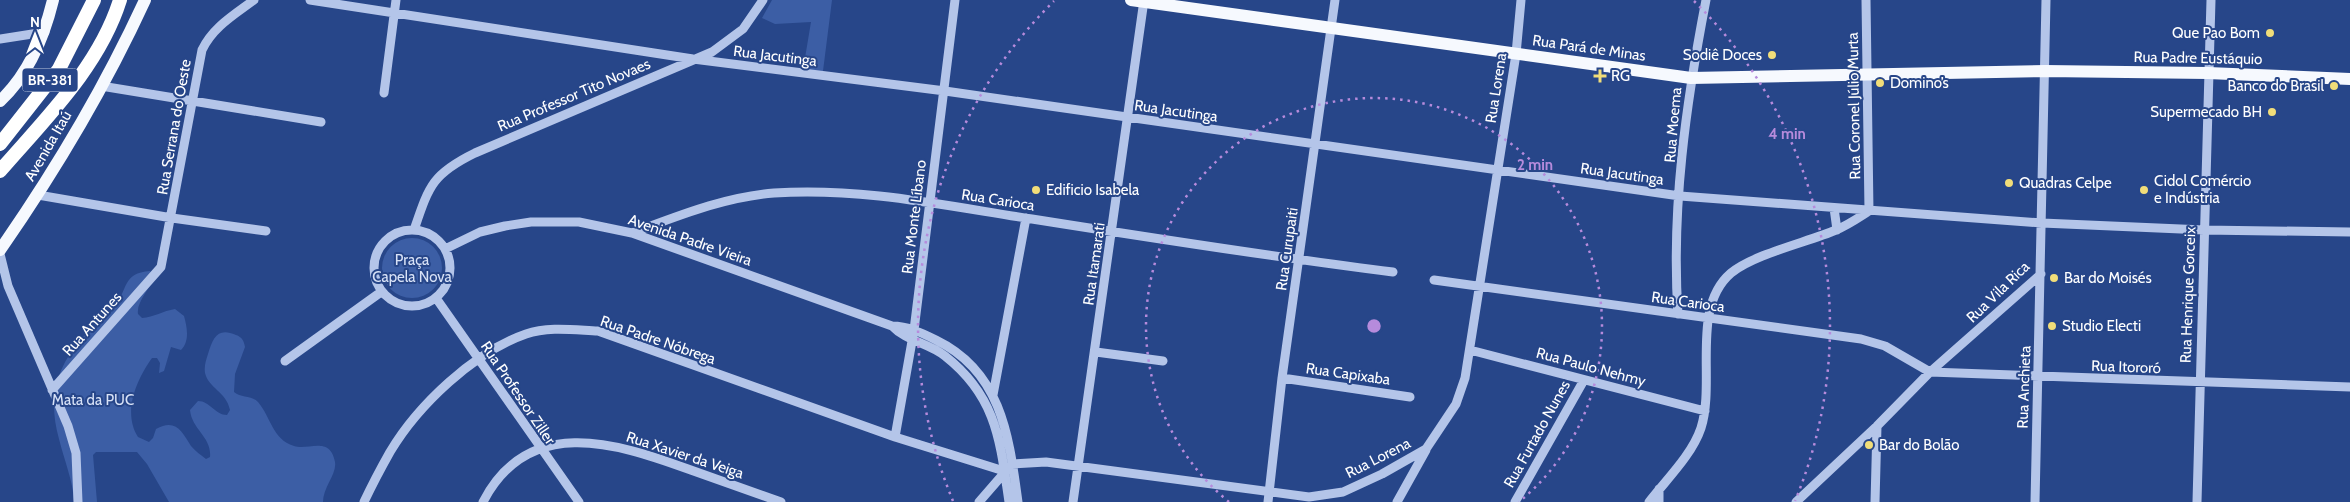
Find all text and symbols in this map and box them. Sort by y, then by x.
north arrow [10,10,60,60]
text: N [30,13,40,31]
place label: Que Pao Bom [2172,24,2260,42]
marker: Que Pao Bom [2264,27,2276,39]
street label: Rua Pará de Minas [1531,31,1647,65]
street label: Rua Coronel Júlio Murta [1844,32,1864,180]
street label: Rua Jacutinga [732,42,819,70]
place label: Sodiê Doces [1683,46,1762,64]
street label: Rua Padre Eustáquio [2133,48,2263,68]
marker: Sodiê Doces [1766,49,1778,61]
street label: Rua Lorena [1482,51,1511,124]
street label: Rua Professor Tito Novaes [495,55,653,135]
street label: Rua Serrana do Oeste [153,58,195,196]
place label: RG [1611,67,1630,85]
road number: BR-381 [22,68,78,92]
marker: RG [1593,69,1607,83]
place label: Domino’s [1890,74,1949,92]
marker: Domino’s [1874,77,1886,89]
place label: Banco do Brasil [2228,77,2324,95]
marker: Banco do Brasil [2328,80,2340,92]
street label: Rua Moema [1661,86,1685,163]
street label: Rua Jacutinga [1133,96,1220,126]
place label: Supermecado BH [2150,103,2262,121]
marker: Supermecado BH [2266,106,2278,118]
street label: Avenida Itaú [21,108,75,184]
text: 4 min [1768,125,1806,143]
text: 2 min [1517,156,1553,174]
street label: Rua Monte Líbano [898,159,930,275]
street label: Rua Jacutinga [1579,159,1666,189]
place label: Cidol Comércio e Indústria [2154,172,2251,207]
place label: Quadras Celpe [2019,174,2112,192]
marker: Quadras Celpe [2003,177,2015,189]
place label: Edificio Isabela [1046,181,1140,199]
marker: Edificio Isabela [1030,184,1042,196]
marker: Cidol Comércio e Indústria [2138,184,2150,196]
street label: Rua Carioca [960,185,1037,215]
street label: Rua Curupaiti [1272,206,1302,292]
street label: Avenida Padre Vieira [626,210,755,270]
street label: Rua Itamarati [1079,221,1109,307]
street label: Rua Henrique Gorceix [2177,227,2199,363]
park label: Praça Capela Nova [372,251,453,286]
street label: Rua Vila Rica [1963,257,2034,326]
place label: Bar do Moisés [2064,269,2152,287]
marker: Bar do Moisés [2048,272,2060,284]
street label: Rua Antunes [59,288,125,360]
street label: Rua Carioca [1650,288,1727,316]
street label: Rua Padre Nóbrega [598,312,719,368]
centre of rings [1365,317,1383,335]
place label: Studio Electi [2062,317,2141,335]
marker: Studio Electi [2046,320,2058,332]
street label: Rua Professor Ziller [477,338,559,448]
street label: Rua Paulo Nehmy [1534,344,1648,390]
street label: Rua Anchieta [2014,344,2034,429]
street label: Rua Itororó [2091,357,2161,377]
street label: Rua Capixaba [1305,359,1392,389]
street label: Rua Furtado Nunes [1500,377,1574,491]
park label: Mata da PUC [52,391,134,409]
street label: Rua Xavier da Veiga [624,428,747,483]
street label: Rua Lorena [1342,434,1414,482]
place label: Bar do Bolão [1879,436,1959,454]
marker: Bar do Bolão [1863,439,1875,451]

